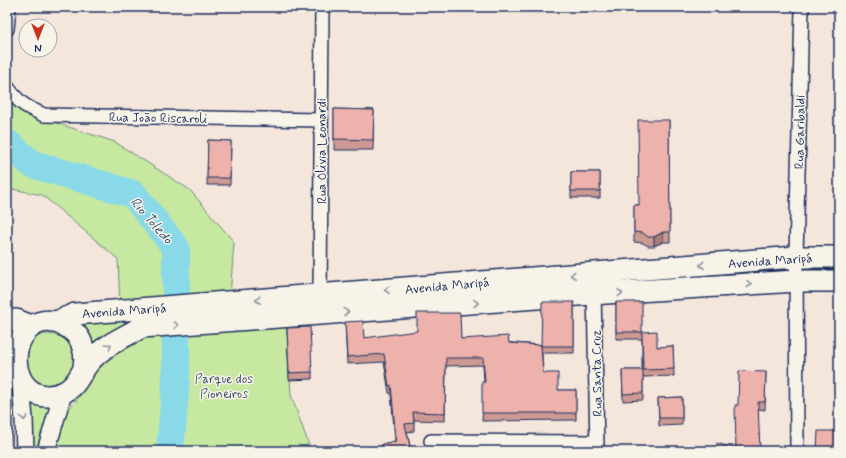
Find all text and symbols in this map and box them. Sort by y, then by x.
north arrow [18,18,58,58]
text: N [34,40,42,54]
street label: Rua Garibaldi [791,95,810,169]
street label: Rua Olivia Leonardi [314,98,331,204]
street label: Rua João Riscaroli [109,109,208,128]
water label: Rio Toledo [126,194,177,249]
street label: Avenida Maripá [727,250,813,273]
one-way arrow [699,260,705,269]
one-way arrow [570,271,576,280]
street label: Avenida Maripá [404,274,490,299]
one-way arrow [746,280,752,289]
one-way arrow [384,286,390,295]
one-way arrow [617,288,623,297]
one-way arrow [255,296,261,305]
one-way arrow [473,298,479,307]
street label: Avenida Maripá [81,300,167,323]
one-way arrow [343,307,349,316]
one-way arrow [173,320,179,329]
street label: Rua Santa Cruz [588,329,607,417]
one-way arrow [105,344,112,351]
park label: Parque dos Pioneiros [195,371,253,403]
one-way arrow [20,415,29,421]

